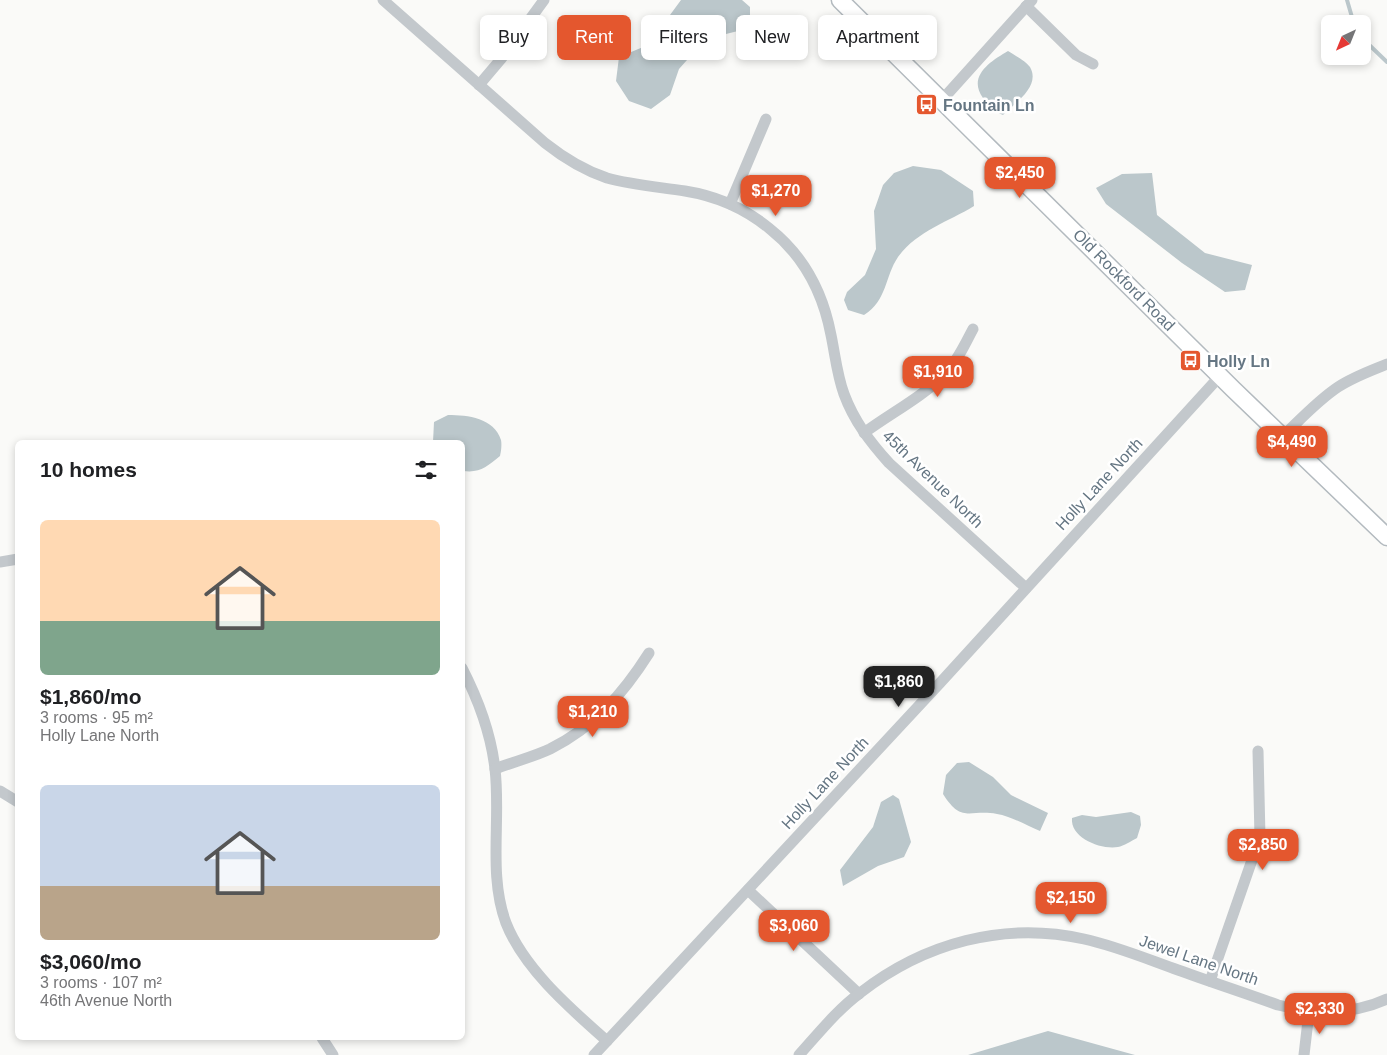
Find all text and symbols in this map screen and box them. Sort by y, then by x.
chip: Buy [480,15,547,60]
chip: Rent [557,15,631,60]
chip: Filters [641,15,726,60]
chip: New [736,15,808,60]
chip: Apartment [818,15,937,60]
north arrow [1321,15,1371,65]
map controls [1321,15,1371,65]
bus stop icon: Fountain Ln [915,93,939,117]
place label: Fountain Ln [943,97,1035,114]
pin: $2,450 [979,156,1061,199]
text: $2,450 [996,164,1044,181]
pin: $1,270 [735,174,817,217]
text: $1,270 [752,182,800,199]
street label: Old Rockford Road [1070,226,1178,334]
bus stop icon: Holly Ln [1179,349,1203,373]
place label: Holly Ln [1207,353,1270,370]
pin: $1,910 [897,356,979,398]
text: $1,910 [914,363,962,380]
pin: $4,490 [1251,426,1333,468]
street label: 45th Avenue North [880,427,986,531]
text: $4,490 [1268,433,1316,450]
street label: Holly Lane North [1052,435,1146,533]
icon: filters [412,456,440,484]
text: 10 homes [40,458,137,481]
icon: home [195,553,285,643]
pin: $1,860 [858,666,940,708]
text: $1,860 [875,673,923,690]
text: $1,860/mo [40,685,142,708]
pin: $1,210 [552,696,634,738]
text: $1,210 [569,703,617,720]
text: 3 rooms · 95 m² [40,709,153,726]
text: Holly Lane North [40,727,159,744]
street label: Holly Lane North [778,734,872,832]
icon: home [195,818,285,908]
pin: $2,850 [1222,828,1304,871]
text: $2,850 [1239,836,1287,853]
pin: $2,150 [1030,882,1112,924]
text: $2,150 [1047,889,1095,906]
pin: $3,060 [753,910,835,952]
text: $3,060 [770,917,818,934]
street label: Jewel Lane North [1137,932,1261,988]
text: $3,060/mo [40,950,142,973]
text: 3 rooms · 107 m² [40,974,162,991]
text: 46th Avenue North [40,992,172,1009]
pin: $2,330 [1279,992,1361,1035]
text: $2,330 [1296,1000,1344,1017]

